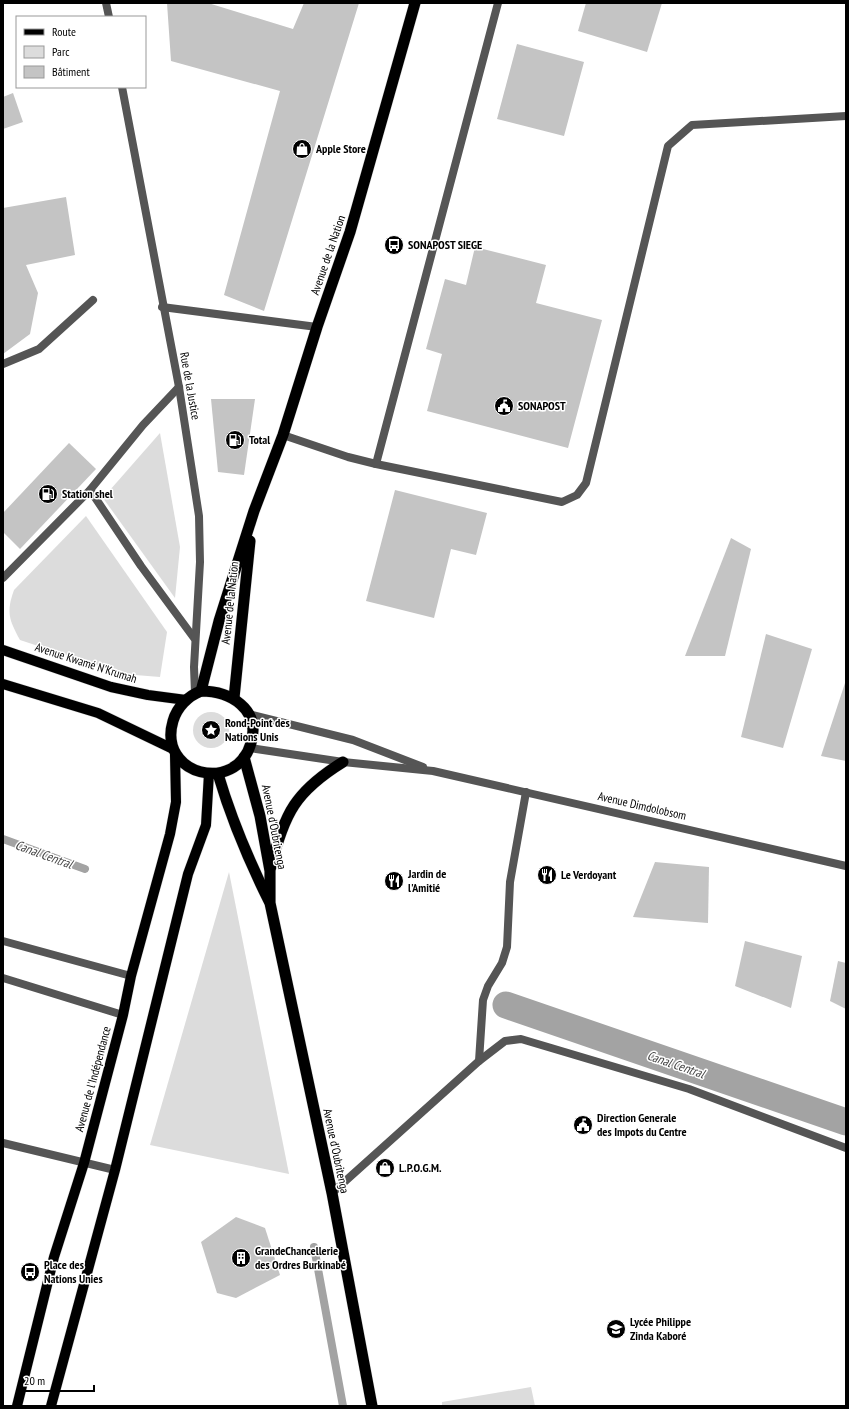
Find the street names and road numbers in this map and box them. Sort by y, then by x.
street label: Avenue de la Nation [307,213,348,297]
street label: Rue de la Justice [177,351,204,421]
street label: Avenue de la Nation [218,561,241,645]
street label: Avenue Kwamé N'Krumah [33,639,139,686]
street label: Avenue d'Oubritenga [259,783,290,871]
street label: Avenue Dimdolobsom [596,788,688,823]
street label: Avenue de l'Indépendance [71,1024,114,1133]
street label: Avenue d'Oubritenga [320,1107,353,1195]

